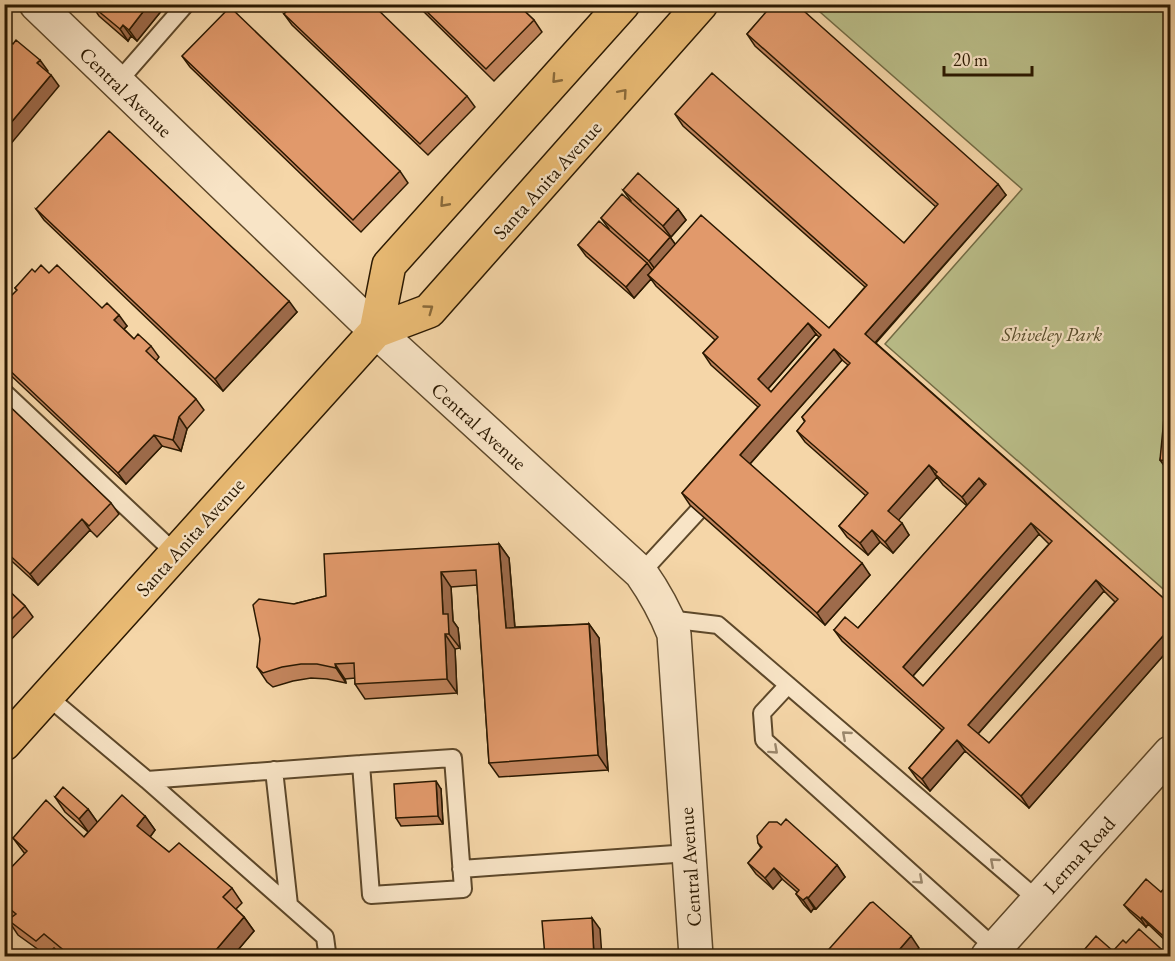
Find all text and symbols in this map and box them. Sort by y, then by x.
scale bar [944,39,1032,77]
street label: Central Avenue [74,41,178,143]
text: 20 m [953,48,988,71]
one-way arrow [552,72,563,83]
one-way arrow [616,89,627,100]
street label: Santa Anita Avenue [487,115,607,245]
one-way arrow [440,197,451,207]
one-way arrow [422,305,433,316]
park label: Shiveley Park [1001,321,1102,347]
street label: Central Avenue [426,376,532,476]
street label: Santa Anita Avenue [130,472,250,602]
one-way arrow [842,731,853,742]
one-way arrow [767,743,778,754]
street label: Central Avenue [673,806,707,928]
street label: Lerma Road [1037,810,1121,899]
one-way arrow [990,858,1001,869]
one-way arrow [912,873,923,884]

